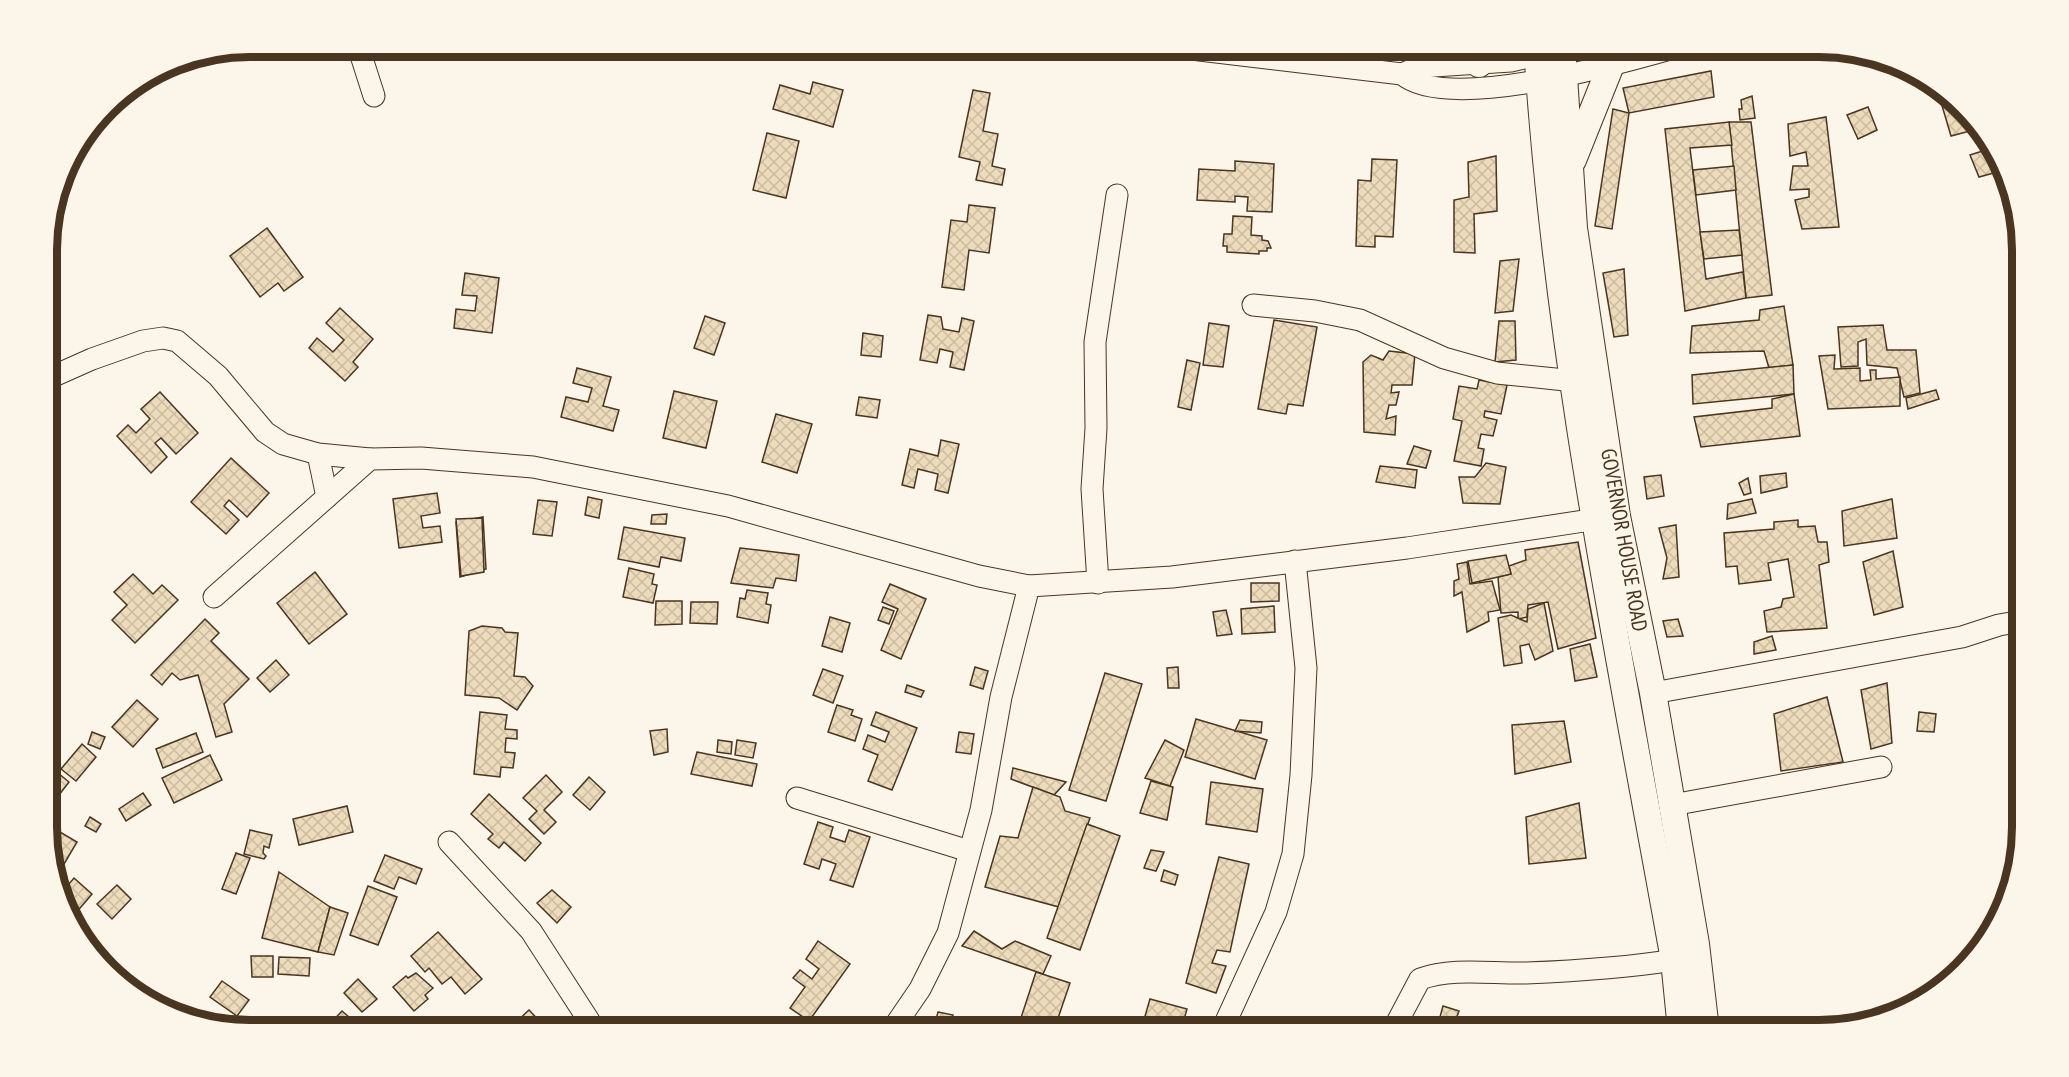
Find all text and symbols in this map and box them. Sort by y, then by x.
street label: GOVERNOR HOUSE ROAD [1595,446,1654,633]

